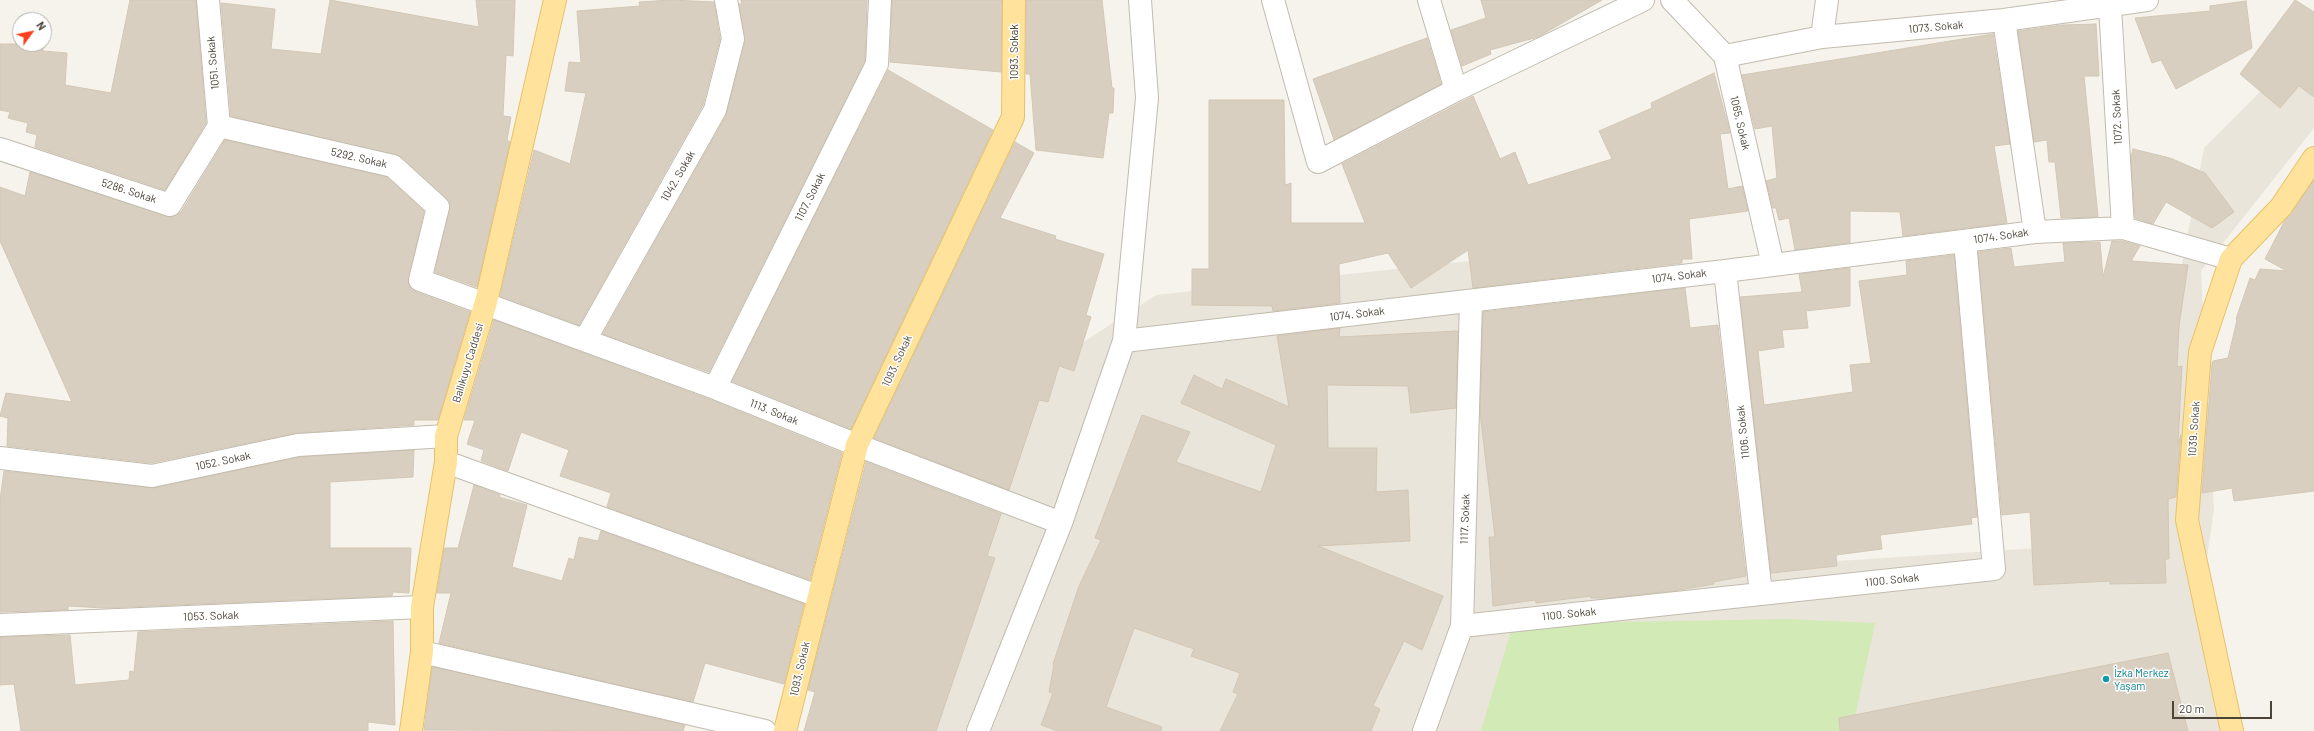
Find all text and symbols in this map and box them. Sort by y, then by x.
north arrow [12,12,52,52]
street label: 1073. Sokak [1908,18,1964,36]
text: N [34,19,49,32]
street label: 1093. Sokak [1007,24,1021,80]
street label: 1051. Sokak [204,36,222,90]
street label: 1072. Sokak [2109,89,2125,145]
street label: 1065. Sokak [1727,94,1753,152]
street label: 5292. Sokak [330,145,388,171]
street label: 1042. Sokak [658,148,698,204]
street label: 1107. Sokak [792,170,828,224]
street label: 5286. Sokak [100,176,158,206]
street label: 1074. Sokak [1973,226,2029,246]
street label: 1074. Sokak [1651,266,1707,286]
street label: 1074. Sokak [1329,304,1385,324]
street label: Ballıkuyu Caddesi [450,322,486,404]
street label: 1093. Sokak [879,333,915,389]
street label: 1113. Sokak [748,396,800,428]
street label: 1039. Sokak [2185,401,2203,457]
street label: 1106. Sokak [1734,405,1752,459]
street label: 1052. Sokak [194,449,252,473]
street label: 1117. Sokak [1458,494,1472,544]
street label: 1100. Sokak [1864,571,1920,589]
street label: 1100. Sokak [1541,605,1597,623]
street label: 1053. Sokak [183,608,239,624]
street label: 1093. Sokak [787,640,813,698]
place label: İzka Merkez Yaşam [2114,666,2169,692]
marker: İzka Merkez Yaşam [2101,674,2111,684]
scale bar [2174,693,2274,719]
text: 20 m [2179,701,2205,715]

